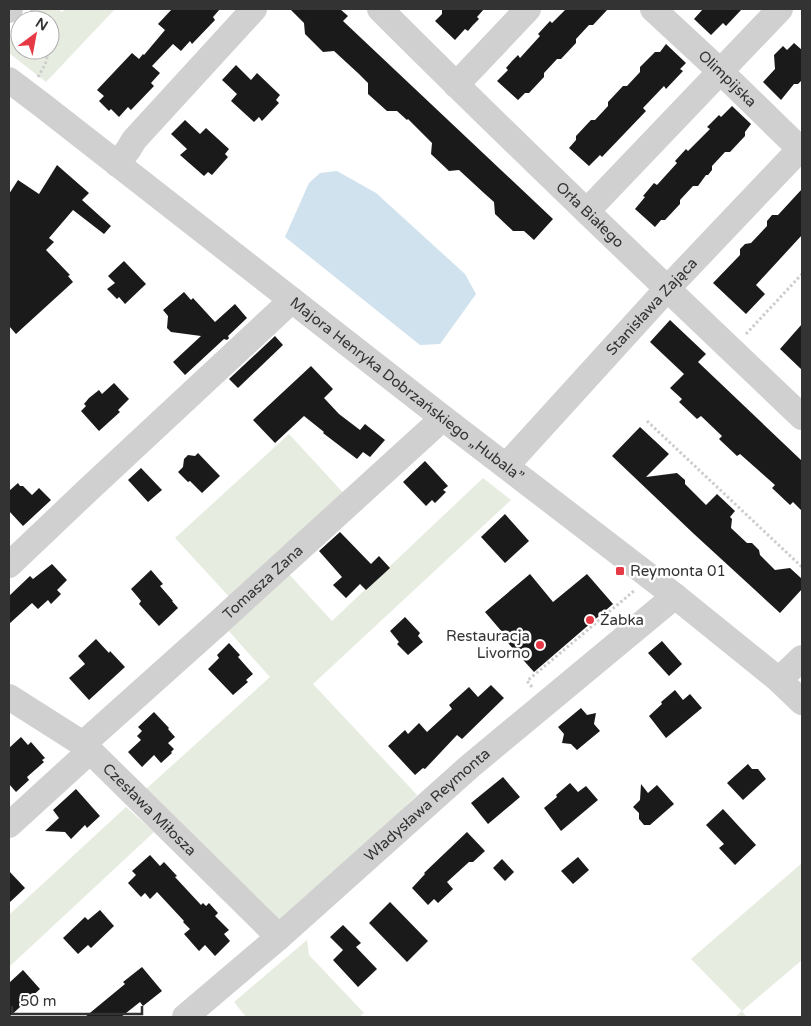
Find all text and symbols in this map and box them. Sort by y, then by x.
north arrow [10,10,60,60]
text: N [32,14,51,35]
street label: Olimpijska [695,47,760,111]
street label: Orła Białego [552,178,628,251]
street label: Stanisława Zająca [602,254,701,359]
street label: Majora Henryka Dobrzańskiego „Hubala” [287,293,527,486]
street label: Tomasza Zana [219,541,307,623]
place label: Reymonta 01 [630,562,726,580]
marker: Reymonta 01 [614,565,626,577]
place label: Żabka [600,611,644,629]
marker: Żabka [584,614,596,626]
place label: Restauracja Livorno [446,627,530,662]
marker: Restauracja Livorno [534,639,546,651]
street label: Władysława Reymonta [361,744,494,865]
street label: Czesława Miłosza [99,760,200,859]
scale bar [12,984,142,1016]
text: 50 m [20,992,57,1010]

